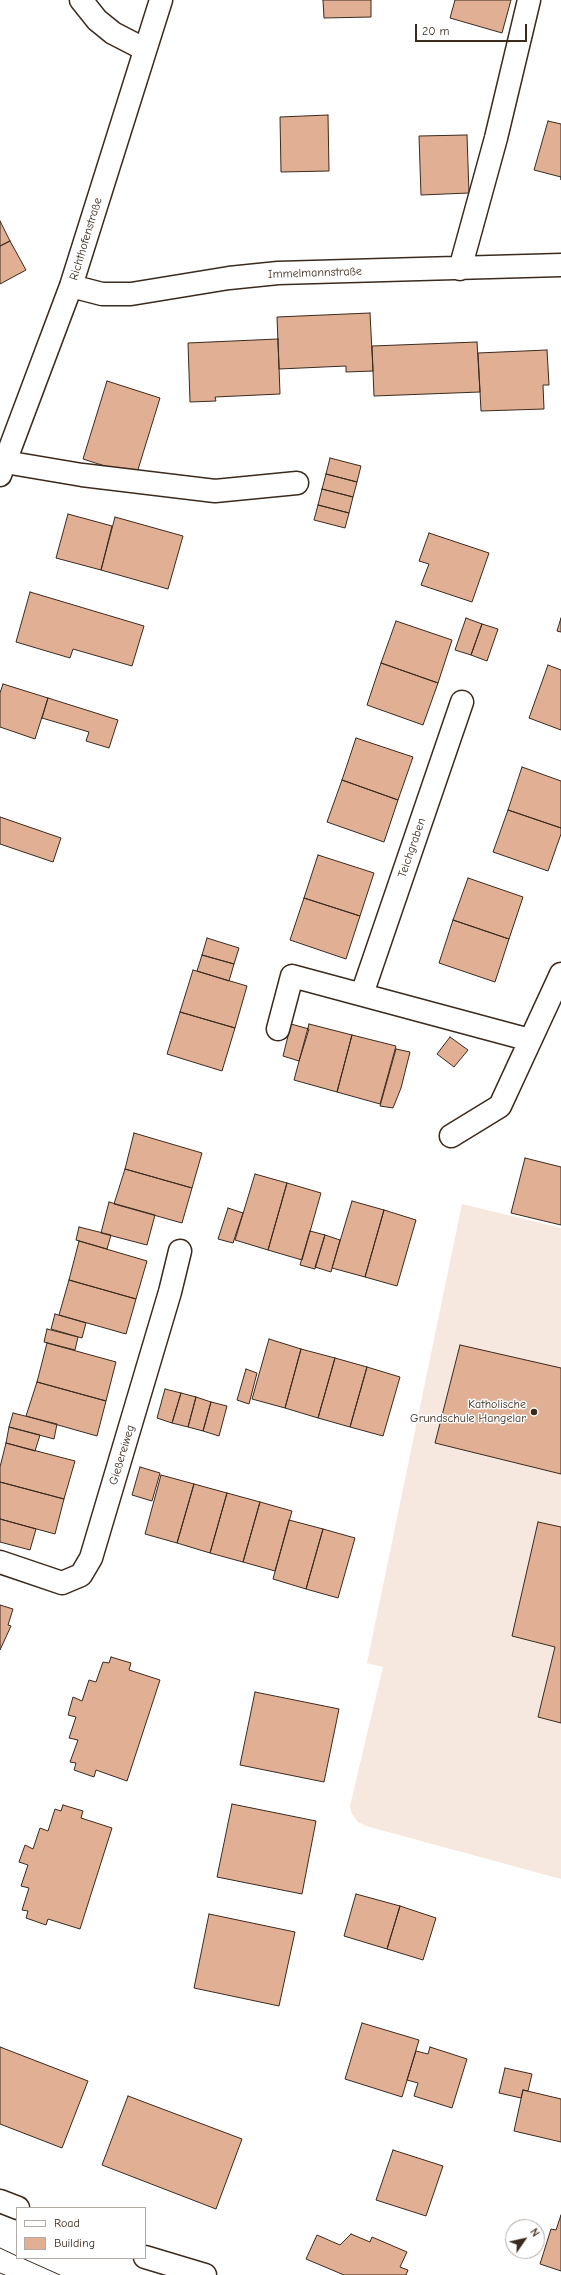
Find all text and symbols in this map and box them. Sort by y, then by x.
scale bar [417,16,529,42]
text: 20 m [422,24,450,38]
street label: Richthofenstraße [67,196,105,282]
street label: Immelmannstraße [268,264,362,282]
street label: Teichgraben [395,816,429,880]
place label: Katholische Grundschule Hangelar [410,1398,526,1426]
marker: Katholische Grundschule Hangelar [529,1407,539,1417]
street label: Gießereiweg [106,1423,138,1487]
legend [16,2207,146,2259]
text: Road [54,2216,80,2230]
north arrow [505,2219,545,2259]
text: N [527,2226,542,2239]
text: Building [54,2236,95,2250]

